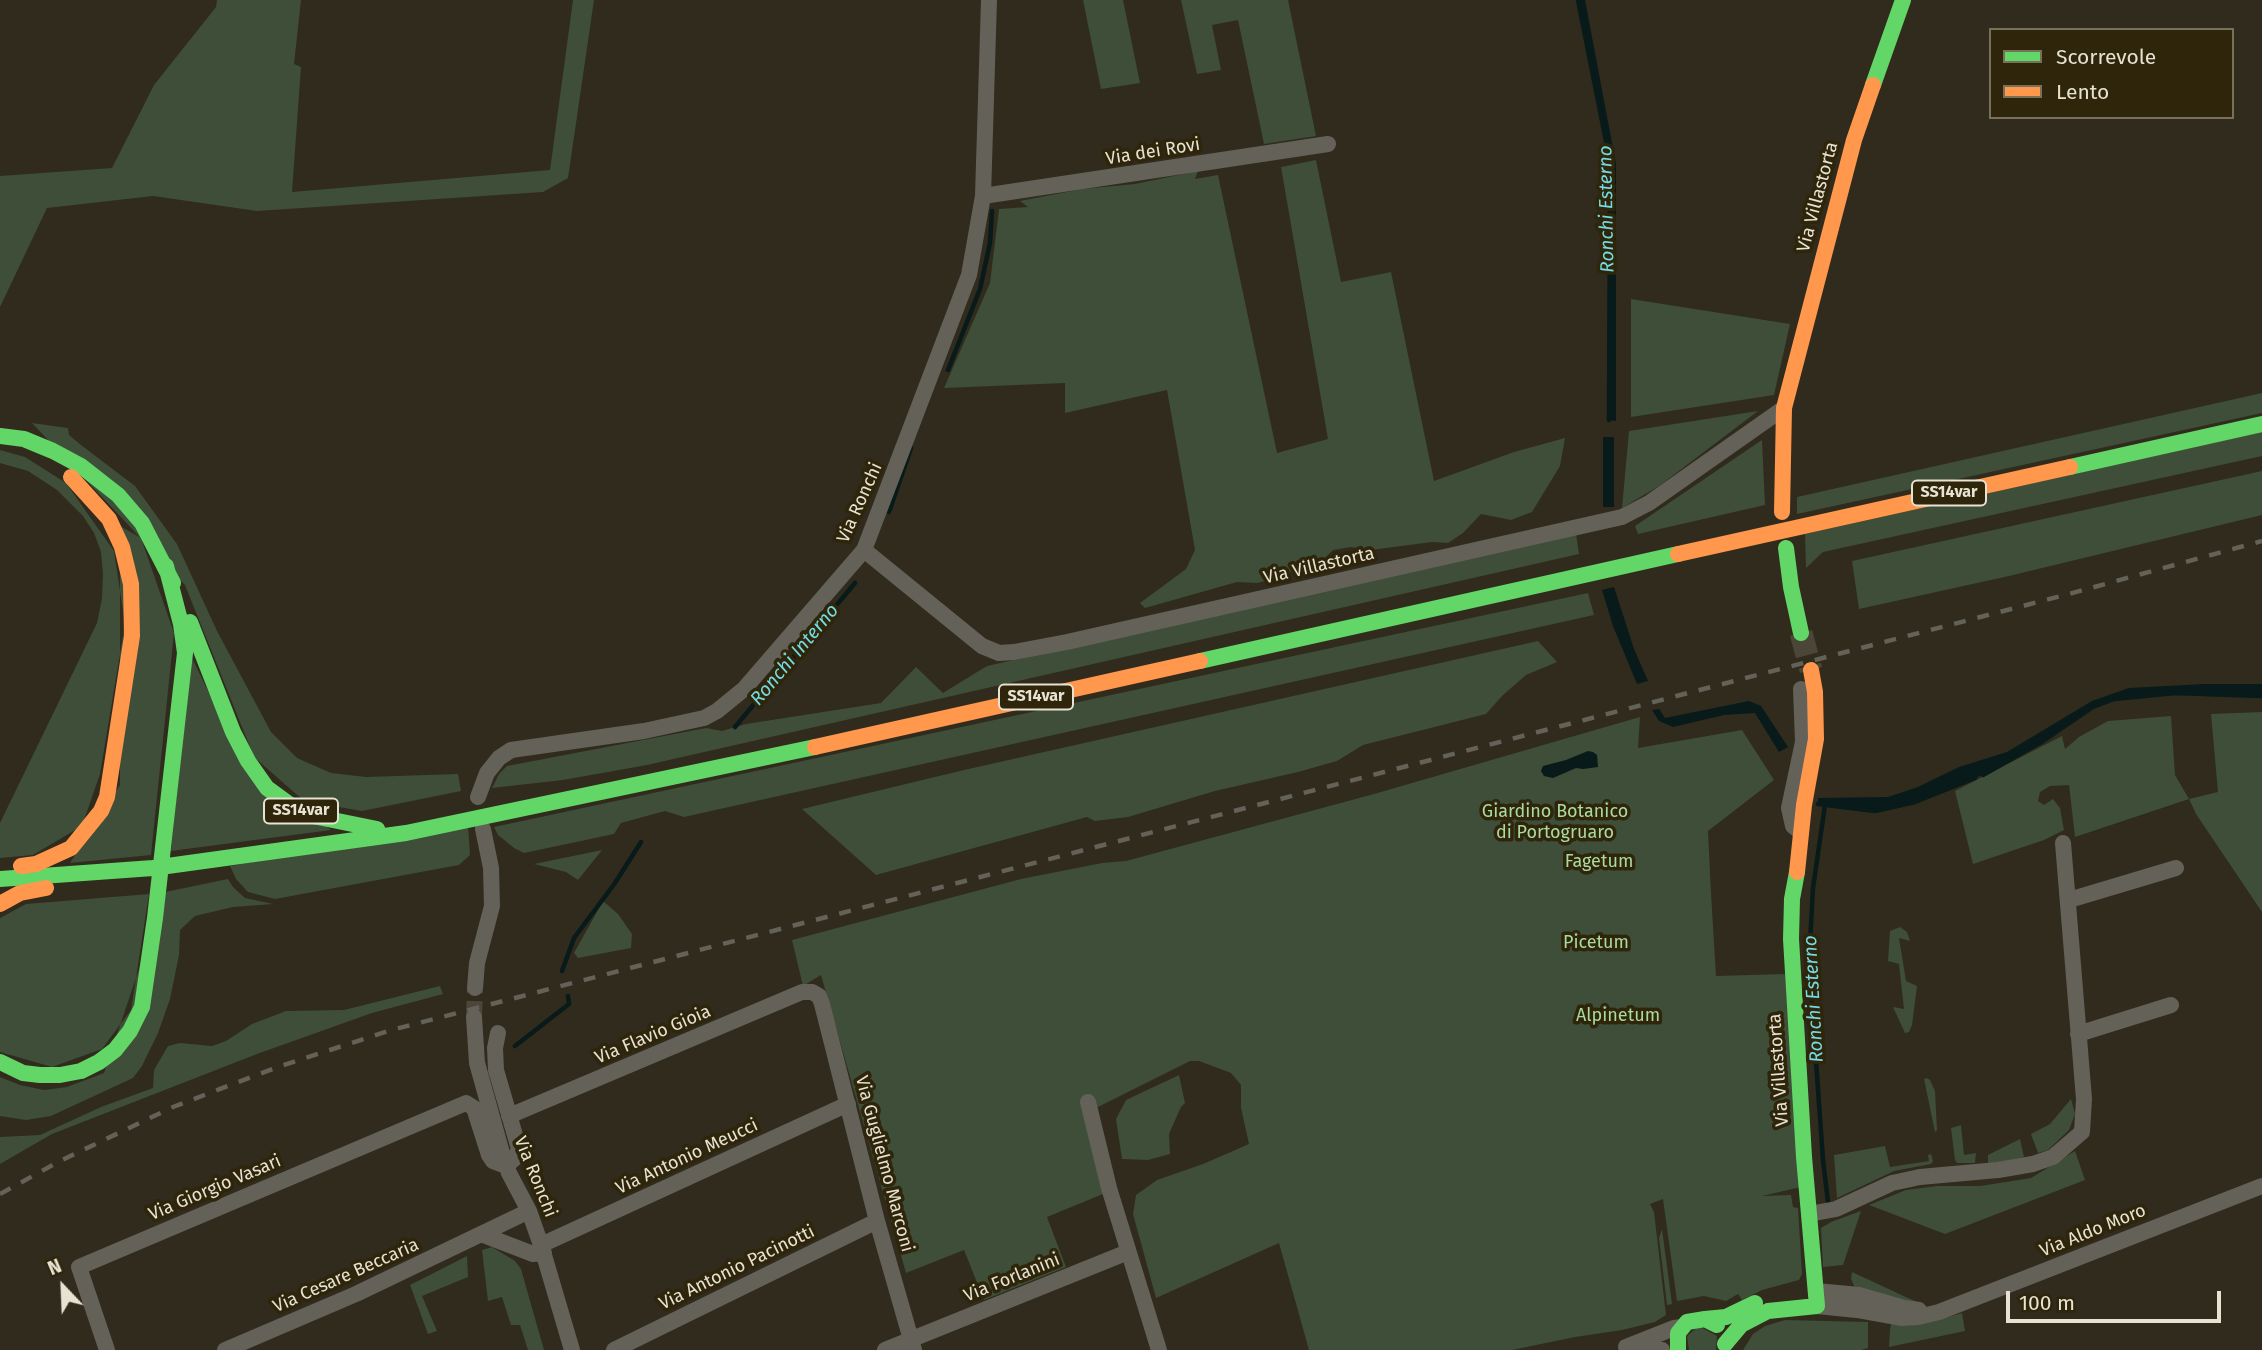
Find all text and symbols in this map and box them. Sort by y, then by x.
legend [1989,28,2234,119]
text: Scorrevole [2056,44,2156,70]
text: Lento [2056,79,2109,105]
street label: Via dei Rovi [1104,134,1202,170]
street label: Via Villastorta [1793,140,1843,254]
water label: Ronchi Esterno [1594,145,1620,273]
street label: Via Ronchi [833,460,887,546]
road number: SS14var [1912,480,1986,506]
street label: Via Villastorta [1261,543,1377,589]
water label: Ronchi Interno [746,600,844,710]
road number: SS14var [999,684,1073,710]
road number: SS14var [264,798,338,824]
park label: Giardino Botanico di Portogruaro [1482,801,1628,844]
park label: Fagetum [1565,851,1633,873]
park label: Picetum [1563,932,1629,954]
water label: Ronchi Esterno [1799,935,1829,1063]
street label: Via Flavio Gioia [592,1001,714,1069]
park label: Alpinetum [1576,1005,1660,1027]
street label: Via Villastorta [1764,1013,1794,1127]
street label: Via Guglielmo Marconi [850,1074,918,1254]
street label: Via Antonio Meucci [612,1115,762,1199]
street label: Via Ronchi [509,1133,561,1221]
street label: Via Giorgio Vasari [145,1150,285,1226]
street label: Via Aldo Moro [2037,1200,2149,1262]
street label: Via Antonio Pacinotti [656,1221,818,1315]
street label: Via Cesare Beccaria [270,1234,422,1318]
street label: Via Forlanini [961,1249,1063,1307]
north arrow [28,1252,98,1322]
text: N [44,1254,65,1280]
scale bar [2010,1276,2225,1320]
text: 100 m [2019,1290,2075,1316]

